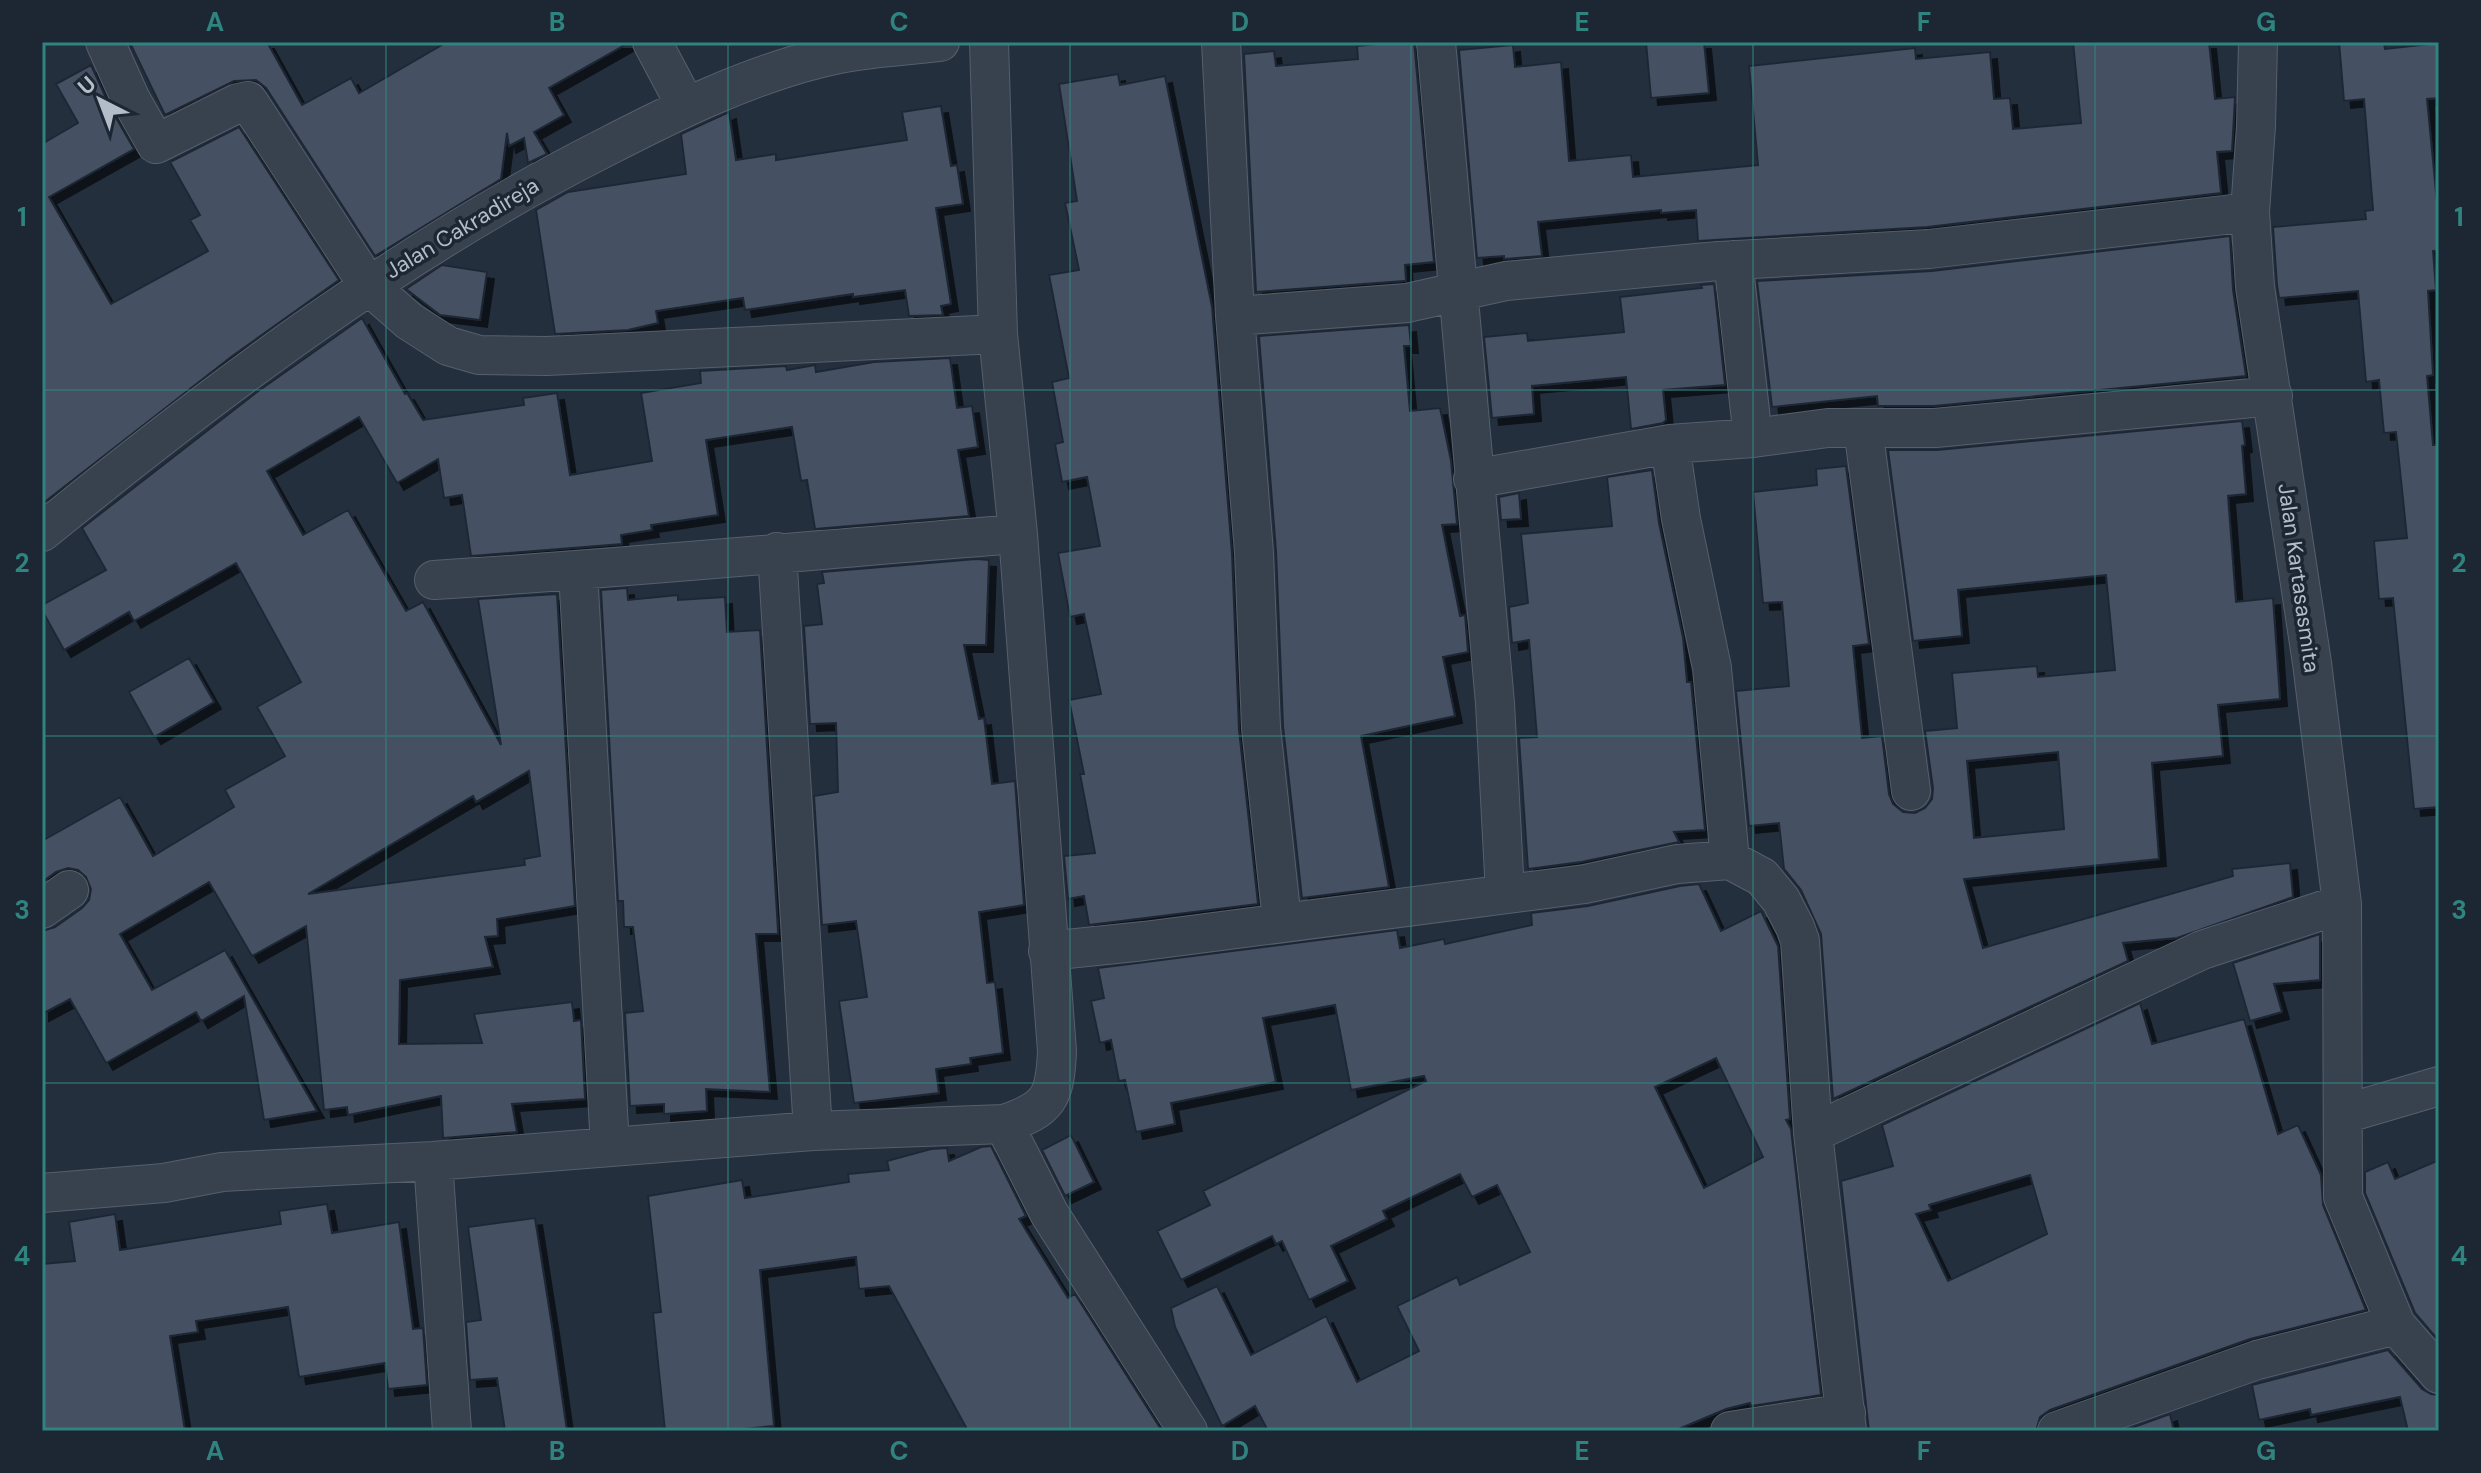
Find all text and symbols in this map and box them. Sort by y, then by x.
text: A [206,5,224,39]
text: B [549,5,565,39]
text: C [889,5,909,39]
text: D [1231,5,1249,39]
text: E [1574,5,1590,39]
text: F [1917,5,1931,39]
text: G [2256,5,2276,39]
north arrow [60,60,140,140]
text: U [72,70,102,101]
street label: Jalan Cakradireja [380,171,544,285]
text: 1 [17,200,27,234]
text: 1 [2454,200,2464,234]
street label: Jalan Kartasasmita [2271,481,2327,675]
text: 2 [14,546,30,580]
text: 2 [2451,546,2467,580]
text: 3 [14,893,30,927]
text: 3 [2451,893,2467,927]
text: 4 [14,1239,30,1273]
text: 4 [2451,1239,2467,1273]
text: A [206,1434,224,1468]
text: B [549,1434,565,1468]
text: C [889,1434,909,1468]
text: D [1231,1434,1249,1468]
text: E [1574,1434,1590,1468]
text: F [1917,1434,1931,1468]
text: G [2256,1434,2276,1468]

